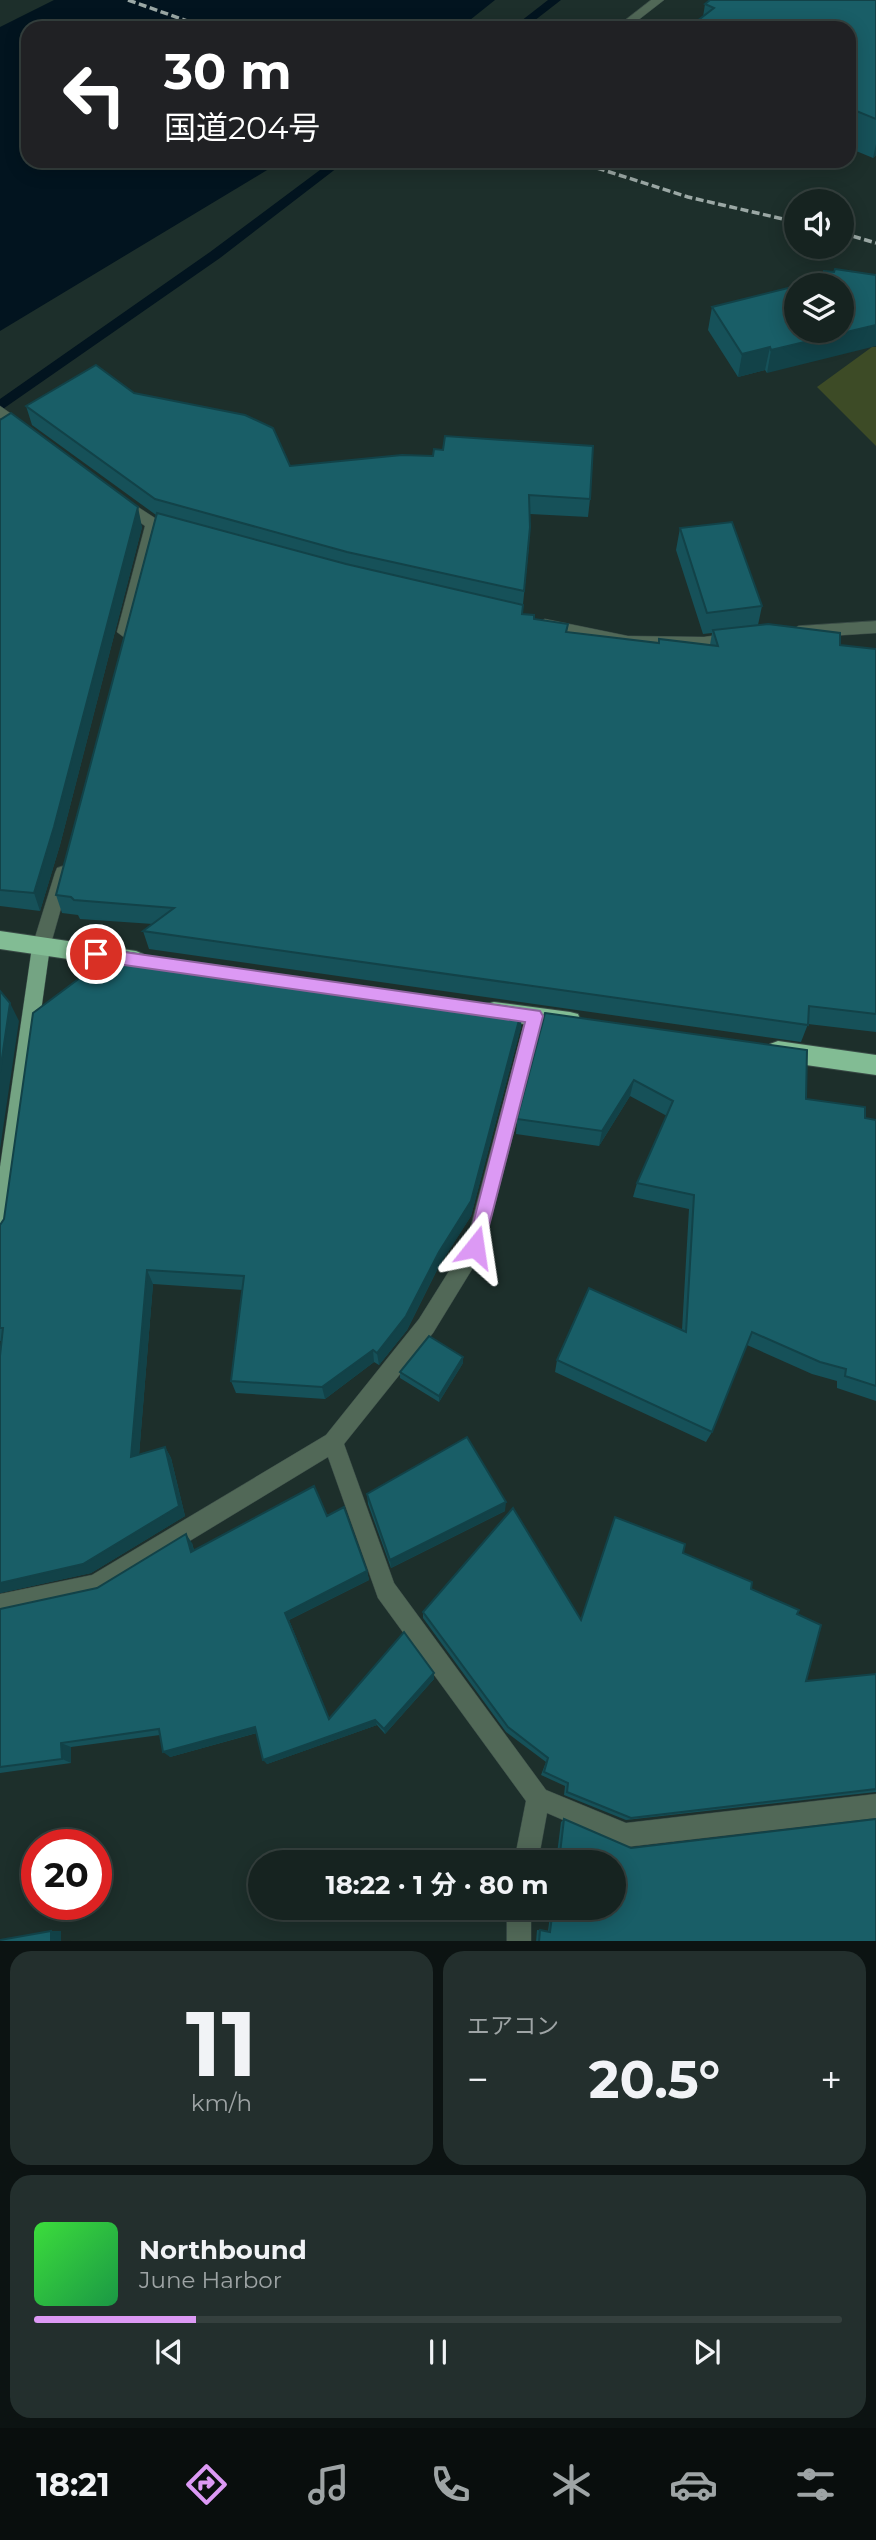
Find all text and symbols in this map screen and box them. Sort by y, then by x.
text: 30 m [164,42,292,101]
icon: left [49,49,140,140]
text: 国道204号 [164,108,320,147]
map controls [784,189,854,343]
button: sound [784,189,854,259]
button: layers [784,273,854,343]
pin [66,924,126,984]
icon: arrive [77,935,115,973]
position arrow [438,1210,512,1284]
speed limit sign: 20 [21,1829,112,1920]
text: 18:22 · 1 分 · 80 m [326,1869,548,1901]
text: 11 [186,1988,257,2099]
text: エアコン [467,2012,559,2040]
text: 20.5° [589,2048,720,2111]
text: − [467,2056,489,2103]
text: + [820,2056,842,2103]
text: km/h [191,2089,252,2117]
text: Northbound [139,2234,307,2266]
text: June Harbor [139,2266,282,2294]
icon: previous [150,2333,188,2371]
icon: pause [419,2333,457,2371]
icon: next [688,2333,726,2371]
icon: directions [182,2460,231,2509]
icon: music [304,2460,353,2509]
icon: phone [426,2460,475,2509]
icon: climate [547,2460,596,2509]
icon: car [669,2460,718,2509]
icon: filters [791,2460,840,2509]
text: 18:21 [36,2465,110,2504]

